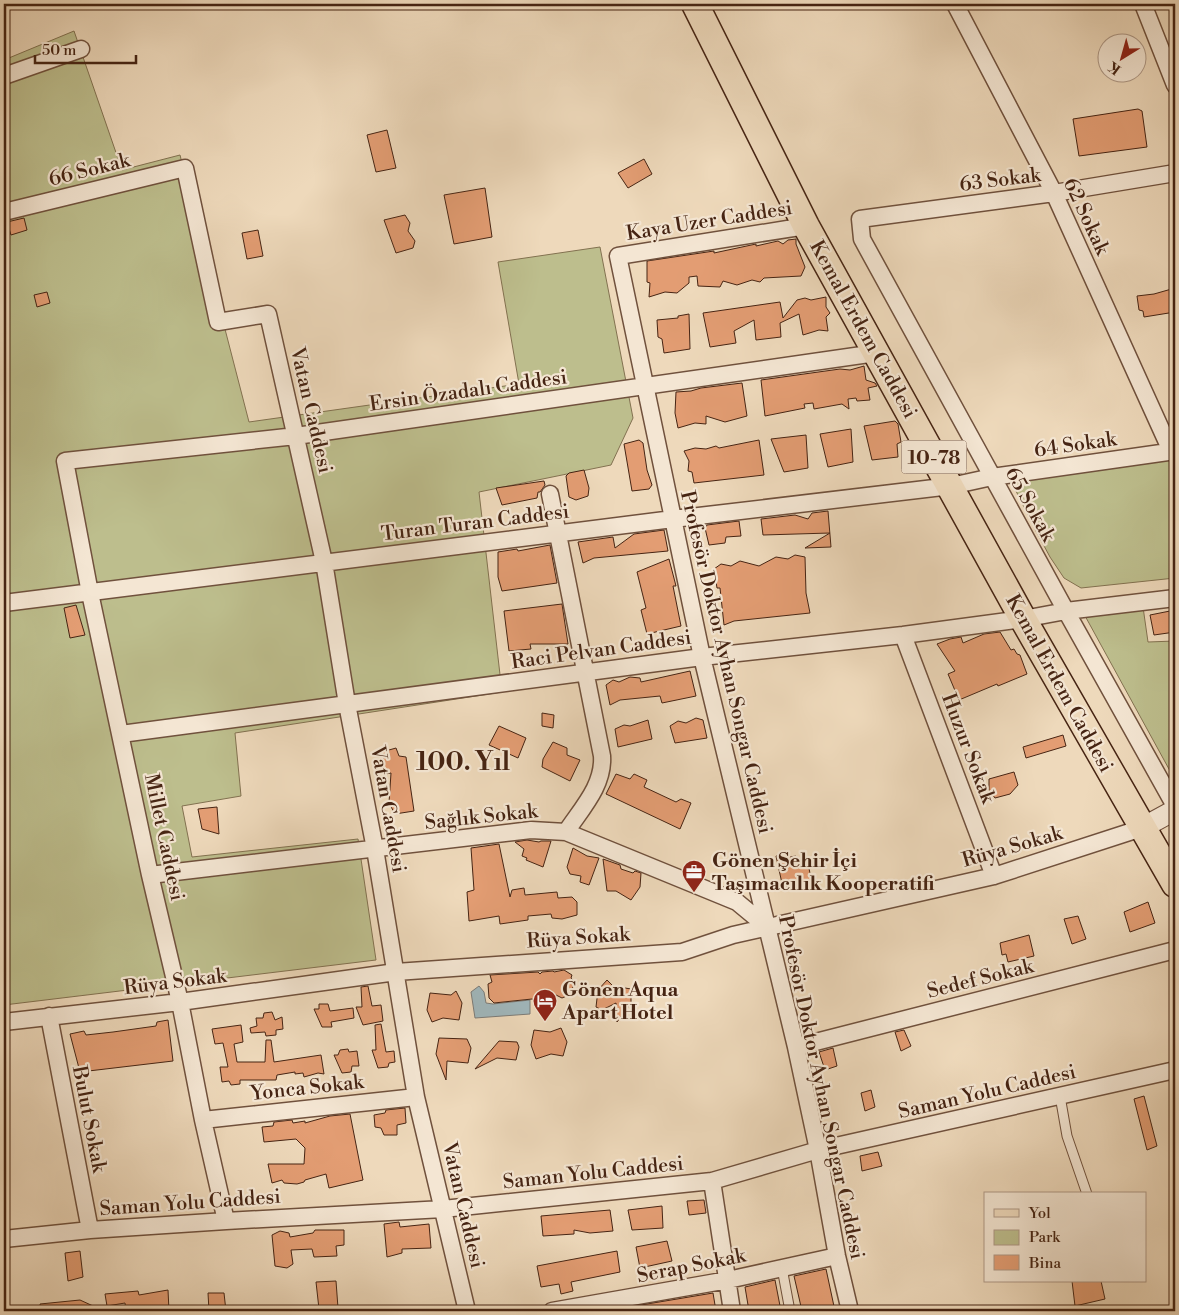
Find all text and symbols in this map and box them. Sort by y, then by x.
scale bar [35,32,136,64]
north arrow [1096,32,1146,82]
text: 50 m [42,41,76,60]
text: K [1104,57,1125,78]
street label: 66 Sokak [46,148,134,193]
street label: 63 Sokak [958,163,1044,198]
street label: 62 Sokak [1057,174,1115,260]
street label: Kaya Uzer Caddesi [624,196,795,247]
street label: Kemal Erdem Caddesi [803,236,922,423]
street label: Vatan Caddesi [284,344,337,476]
street label: Ersin Özadalı Caddesi [368,364,569,418]
street label: 64 Sokak [1032,427,1120,464]
road number: 10-78 [902,441,966,474]
street label: 65 Sokak [999,463,1061,548]
street label: Profesör Doktor Ayhan Songar Caddesi [674,488,777,837]
street label: Turan Turan Caddesi [380,500,571,547]
street label: Kemal Erdem Caddesi [999,590,1118,777]
street label: Raci Pelvan Caddesi [509,625,693,676]
street label: Huzur Sokak [935,690,1001,808]
street label: Vatan Caddesi [364,743,411,875]
district label: 100. Yıl [416,747,510,778]
street label: Millet Caddesi [138,771,189,904]
street label: Sağlık Sokak [423,799,540,836]
street label: Rüya Sokak [959,821,1067,874]
place label: Gönen Şehir İçi Taşımacılık Kooperatifi [712,847,935,897]
office icon: Gönen Şehir İçi Taşımacılık Kooperatifi [681,859,707,893]
street label: Profesör Doktor Ayhan Songar Caddesi [772,913,869,1262]
street label: Rüya Sokak [526,922,632,955]
street label: Sedef Sokak [925,954,1038,1005]
street label: Rüya Sokak [122,964,230,1001]
place label: Gönen Aqua Apart Hotel [561,978,678,1026]
hotel icon: Gönen Aqua Apart Hotel [532,988,558,1022]
street label: Saman Yolu Caddesi [896,1060,1079,1125]
street label: Bulut Sokak [66,1063,111,1176]
street label: Yonca Sokak [248,1070,366,1107]
street label: Vatan Caddesi [436,1139,489,1271]
street label: Saman Yolu Caddesi [502,1152,685,1195]
street label: Saman Yolu Caddesi [99,1185,282,1222]
legend [984,1192,1146,1282]
text: Yol [1028,1204,1051,1223]
text: Park [1029,1228,1061,1247]
street label: Serap Sokak [635,1243,749,1289]
text: Bina [1028,1254,1061,1273]

